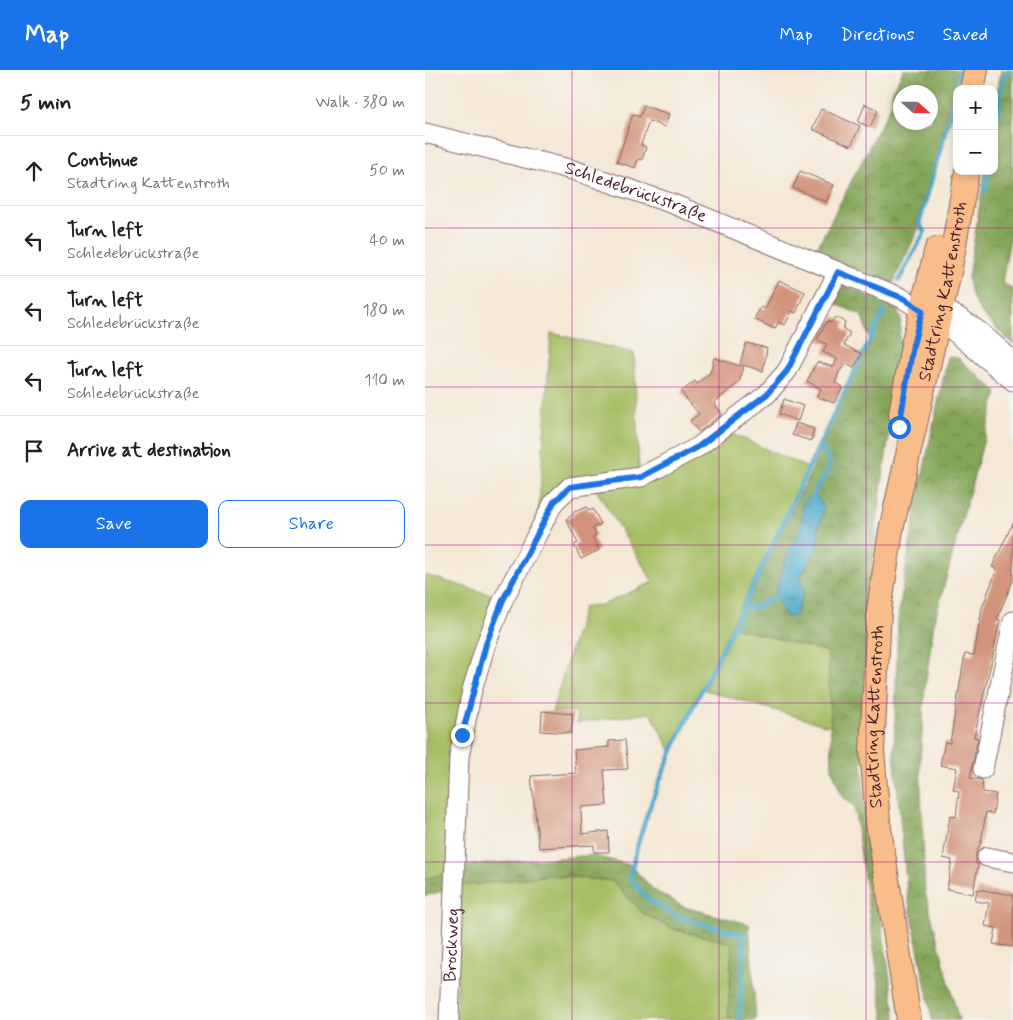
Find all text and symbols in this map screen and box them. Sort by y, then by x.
text: Map [25,20,69,51]
text: Map [780,23,813,47]
text: Directions [841,23,915,47]
text: Saved [943,23,988,47]
north arrow [893,85,938,130]
map controls [953,85,998,175]
button: + [953,85,998,130]
text: 5 min [20,89,72,117]
text: Walk · 380 m [315,92,405,113]
button: − [953,130,998,175]
text: Continue [67,148,138,173]
street label: Schledebrückstraße [562,156,710,229]
icon: ahead [20,157,48,185]
text: 50 m [369,160,405,181]
text: Stadtring Kattenstroth [67,173,230,194]
street label: Stadtring Kattenstroth [913,200,973,384]
text: Turn left [67,218,143,243]
icon: left [20,227,48,255]
text: 40 m [369,230,405,251]
text: Schledebrückstraße [67,243,199,264]
text: Turn left [67,288,143,313]
icon: left [20,297,48,325]
text: 180 m [362,300,405,321]
text: Schledebrückstraße [67,313,199,334]
text: Turn left [67,358,143,383]
icon: left [20,367,48,395]
text: 110 m [364,370,405,391]
text: Schledebrückstraße [67,383,199,404]
route start [888,416,911,439]
icon: arrive [20,437,48,465]
text: Arrive at destination [67,438,231,463]
button: Save [20,500,208,548]
button: Share [218,500,405,548]
street label: Stadtring Kattenstroth [860,625,890,809]
route end [451,724,474,747]
street label: Brockweg [438,908,465,983]

